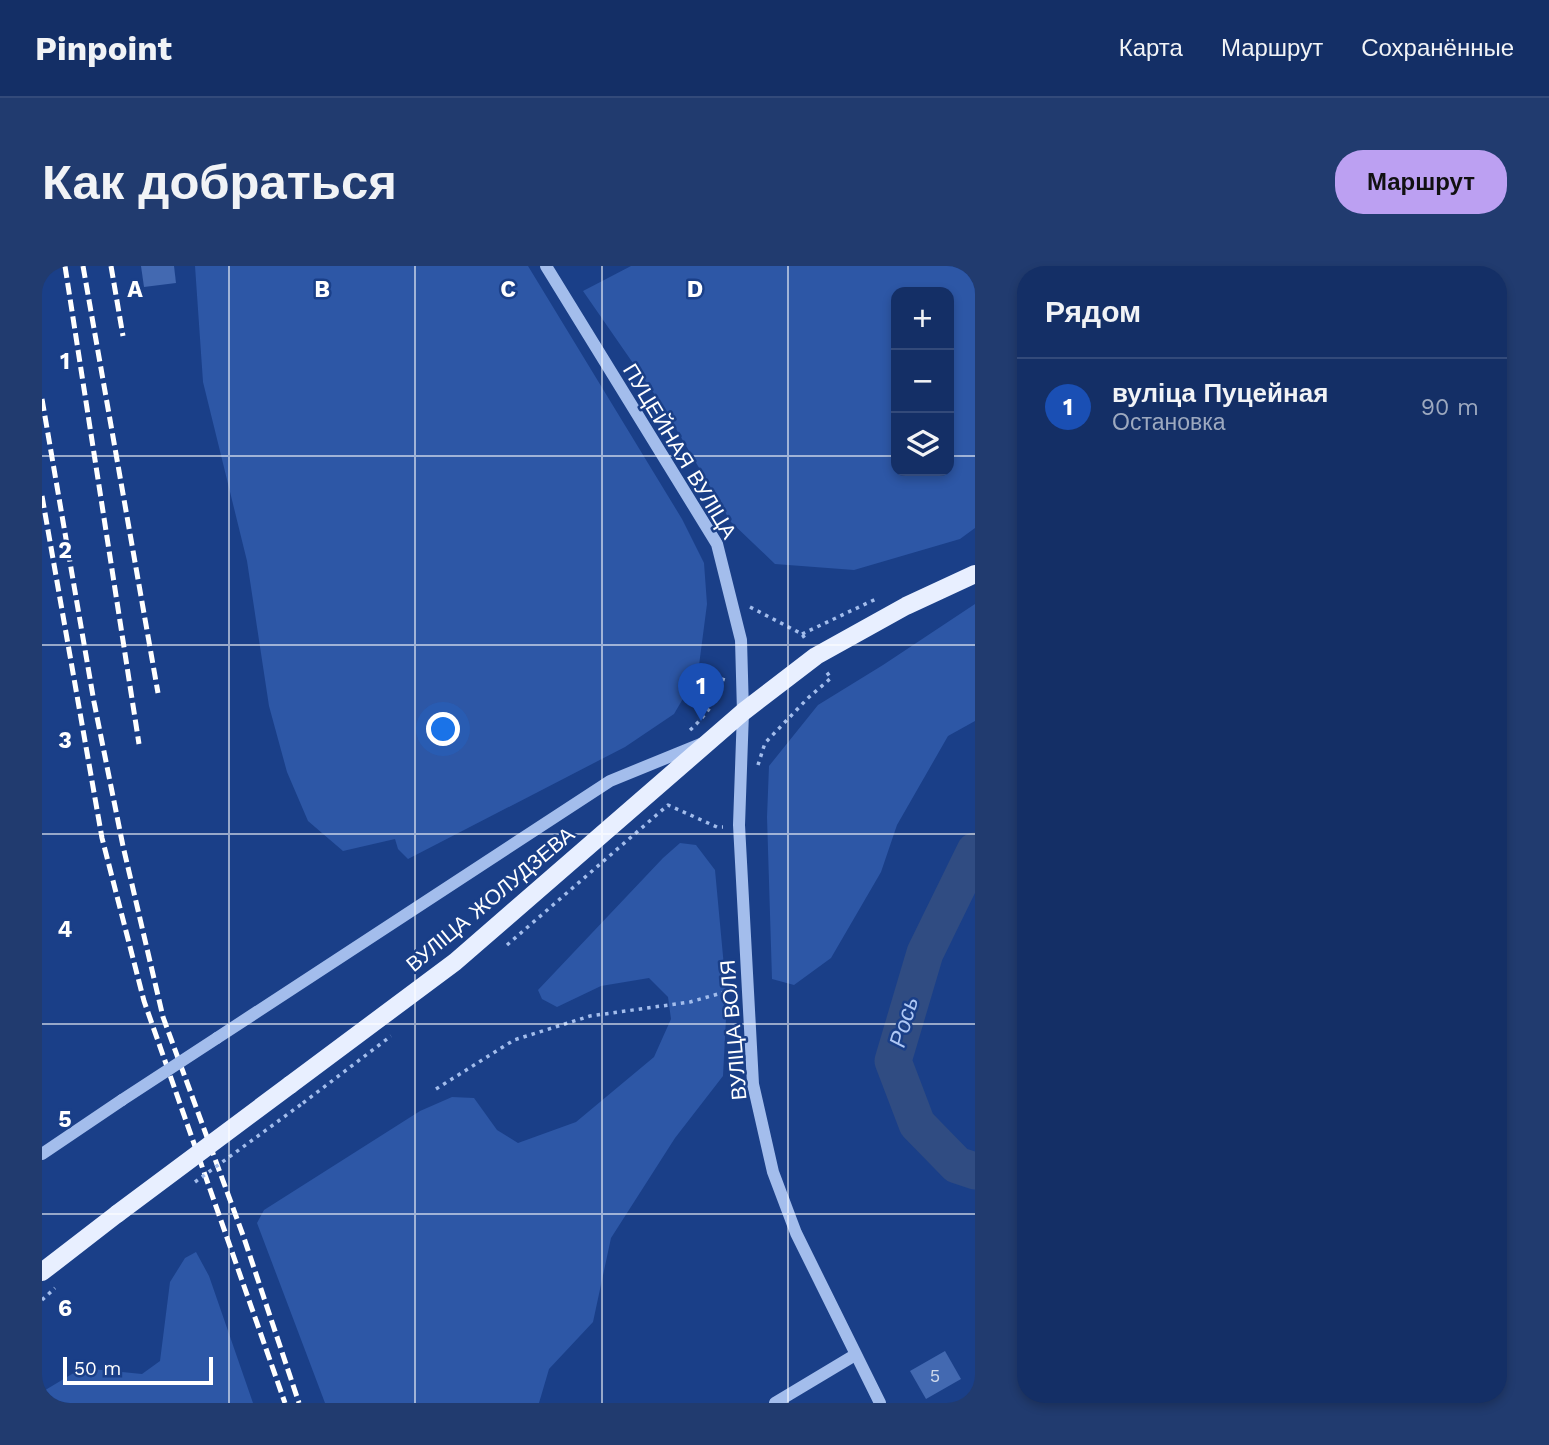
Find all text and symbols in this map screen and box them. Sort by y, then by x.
text: Pinpoint [35,29,172,68]
text: Карта [1119,34,1183,62]
text: Маршрут [1221,34,1323,62]
text: Сохранённые [1361,34,1514,62]
button: Маршрут [1335,150,1507,214]
text: Как добраться [42,153,397,211]
text: A [127,276,143,303]
text: B [314,276,330,303]
text: C [500,276,516,303]
text: D [687,276,703,303]
map controls [891,287,954,476]
button: + [891,287,954,350]
text: Рядом [1045,294,1141,329]
text: 1 [60,348,70,375]
button: − [891,350,954,413]
street label: ПУЦЕЙНАЯ ВУЛІЦА [618,359,742,543]
text: вуліца Пуцейная [1112,378,1328,408]
text: 1 [1063,394,1073,421]
text: 90 m [1421,394,1479,421]
text: Остановка [1112,409,1226,436]
button: layers [891,413,954,476]
text: 2 [58,537,72,564]
pin: 1 [678,663,724,721]
your location [426,712,460,746]
text: 3 [58,727,72,754]
street label: ВУЛІЦА ЖОЛУДЗЕВА [401,821,579,977]
text: 4 [58,916,73,943]
street label: ВУЛІЦА ВОЛЯ [714,959,752,1101]
water label: Рось [884,994,924,1050]
text: 5 [58,1106,72,1133]
text: 6 [58,1295,72,1322]
scale bar [63,1354,214,1386]
text: 50 m [74,1357,121,1380]
house number: 5 [930,1365,940,1386]

